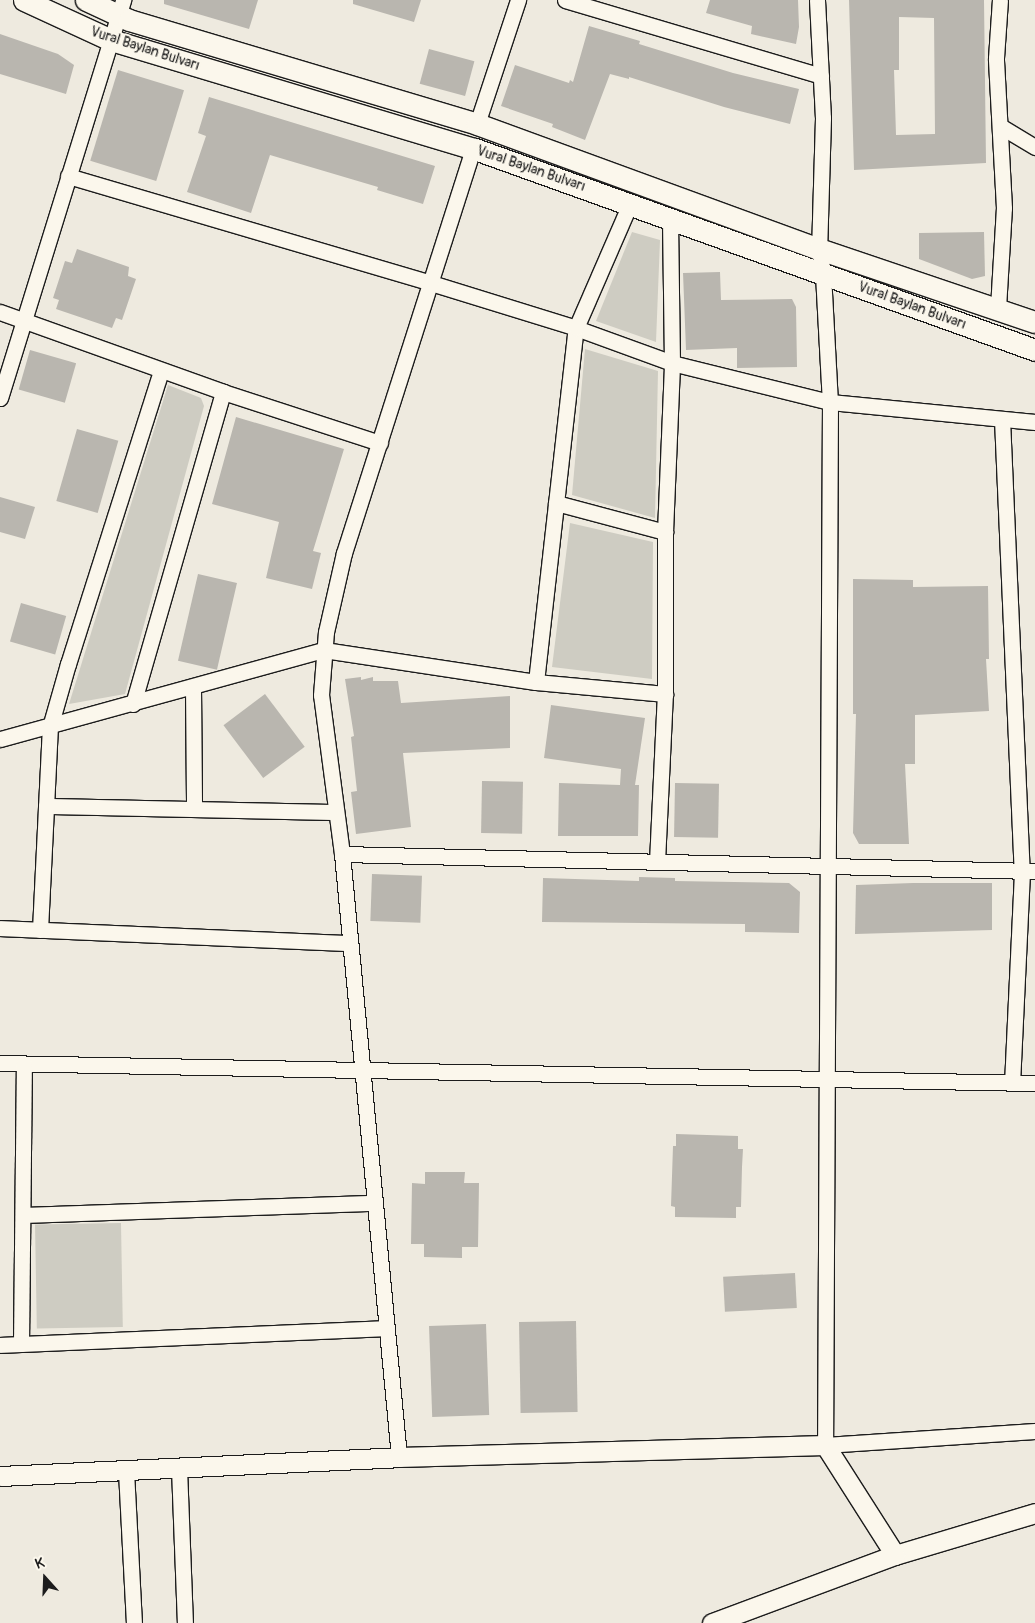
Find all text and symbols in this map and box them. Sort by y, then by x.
street label: Vural Baylan Bulvarı [88,23,202,75]
street label: Vural Baylan Bulvarı [474,143,588,195]
street label: Vural Baylan Bulvarı [856,279,968,333]
north arrow [20,1553,70,1603]
text: K [33,1554,47,1573]

